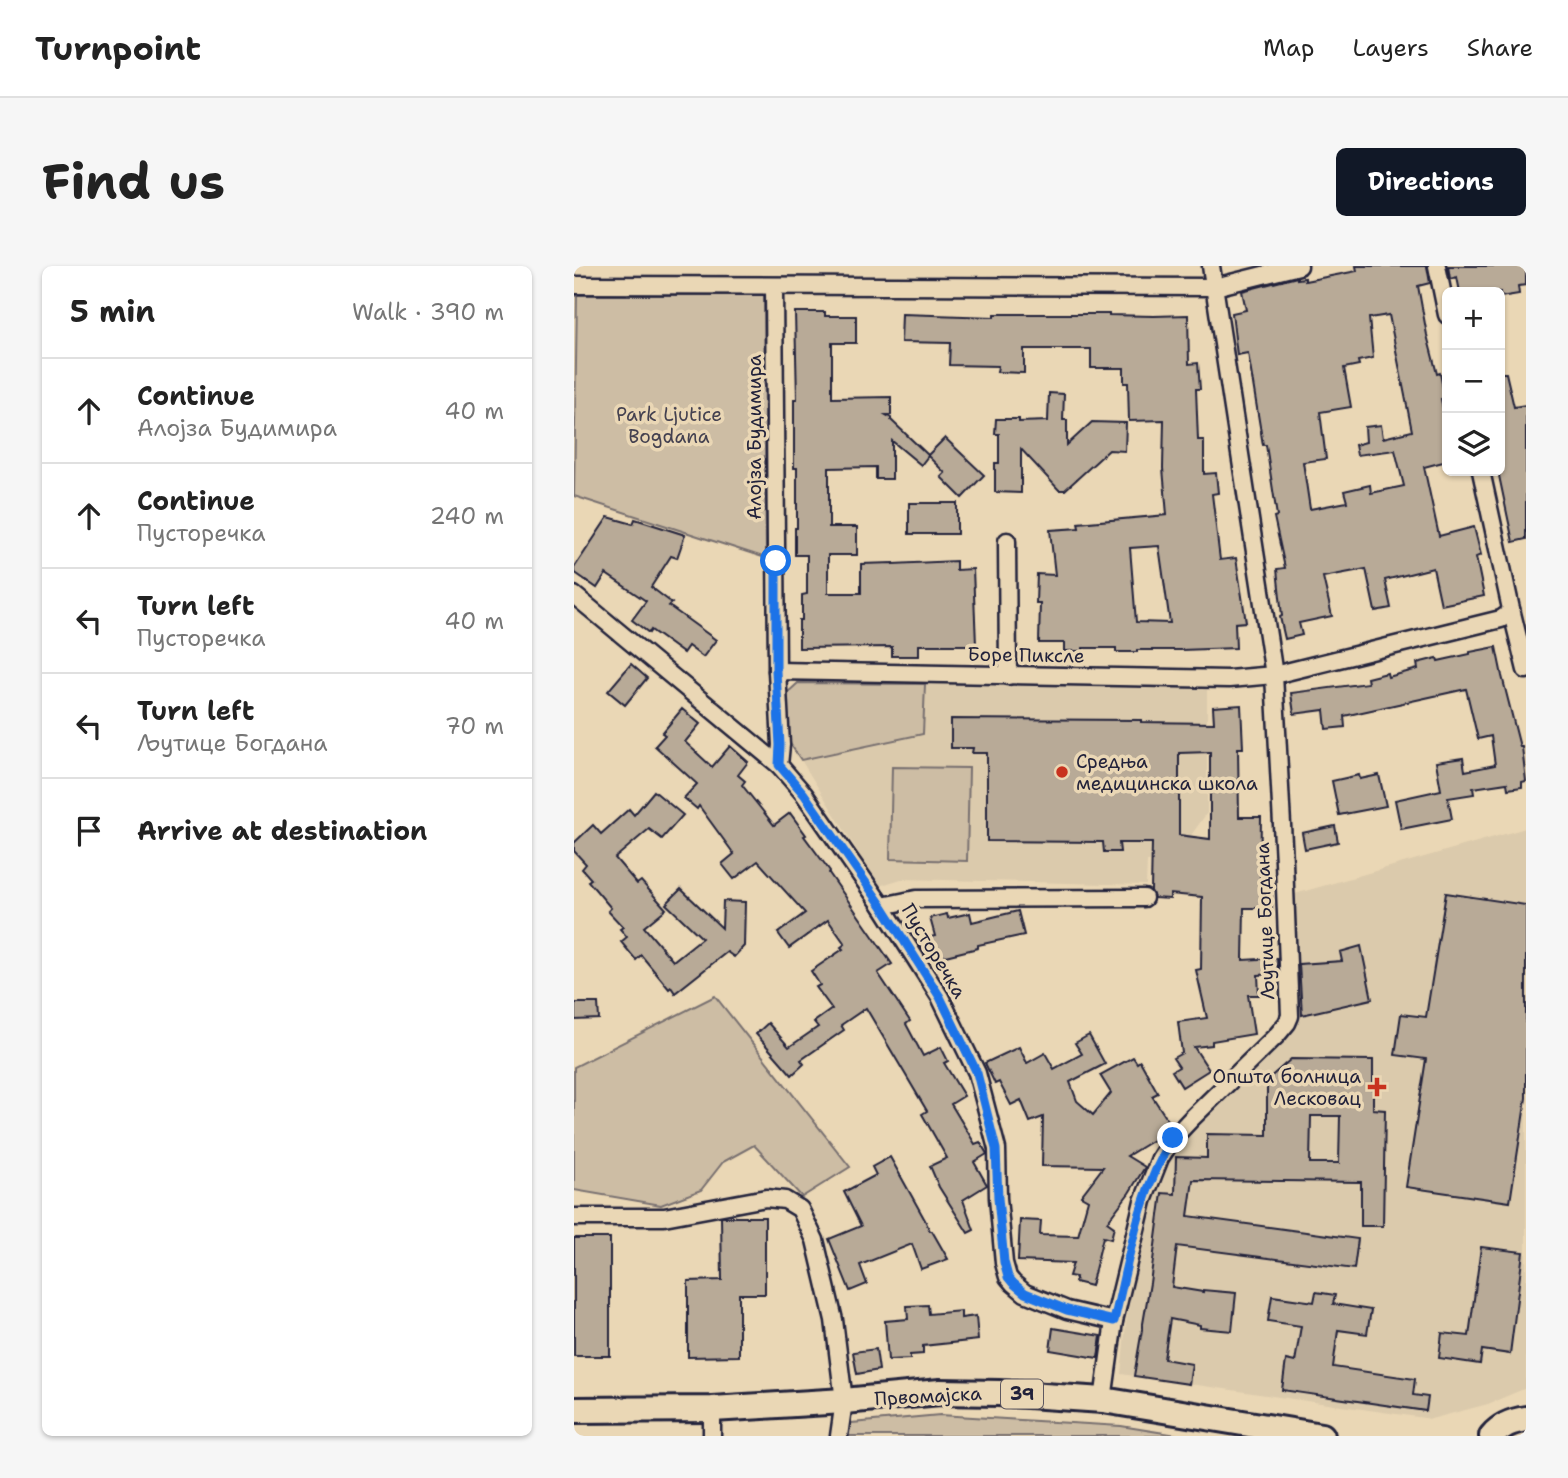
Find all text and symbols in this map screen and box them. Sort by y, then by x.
text: Turnpoint [35,26,201,71]
text: Map [1263,32,1314,64]
text: Layers [1352,32,1429,64]
text: Share [1467,32,1533,64]
button: Directions [1336,148,1526,216]
text: Find us [42,149,225,215]
map controls [1442,287,1505,476]
button: + [1442,287,1505,350]
text: 5 min [70,291,155,332]
text: Walk · 390 m [352,297,504,327]
button: − [1442,350,1505,413]
street label: Алојза Будимира [742,354,767,520]
text: Continue [137,378,255,413]
icon: ahead [70,392,108,430]
text: 40 m [444,396,504,426]
park label: Park Ljutice Bogdana [616,402,722,449]
text: Алојза Будимира [137,413,337,443]
button: layers [1442,413,1505,476]
text: Continue [137,483,255,518]
icon: ahead [70,497,108,535]
text: 240 m [430,501,504,531]
text: Пусторечка [137,518,266,548]
route start [760,545,791,576]
text: Turn left [137,588,254,623]
icon: left [70,602,108,640]
text: 40 m [444,606,504,636]
text: Пусторечка [137,623,266,653]
street label: Боре Пиксле [967,641,1085,669]
text: Turn left [137,693,254,728]
icon: left [70,707,108,745]
text: 70 m [445,711,504,741]
text: Љутице Богдана [137,728,328,758]
place label: Средња медицинска школа [1076,749,1258,796]
marker: Средња медицинска школа [1054,764,1070,780]
icon: arrive [70,812,108,850]
text: Arrive at destination [137,813,427,848]
street label: Љутице Богдана [1250,842,1280,1000]
street label: Пусторечка [896,899,972,1003]
place label: Општа болница Лесковац [1213,1064,1361,1111]
marker: Општа болница Лесковац [1367,1077,1387,1097]
route end [1157,1122,1188,1153]
road number: 39 [1001,1380,1043,1408]
street label: Првомајска [874,1381,982,1411]

